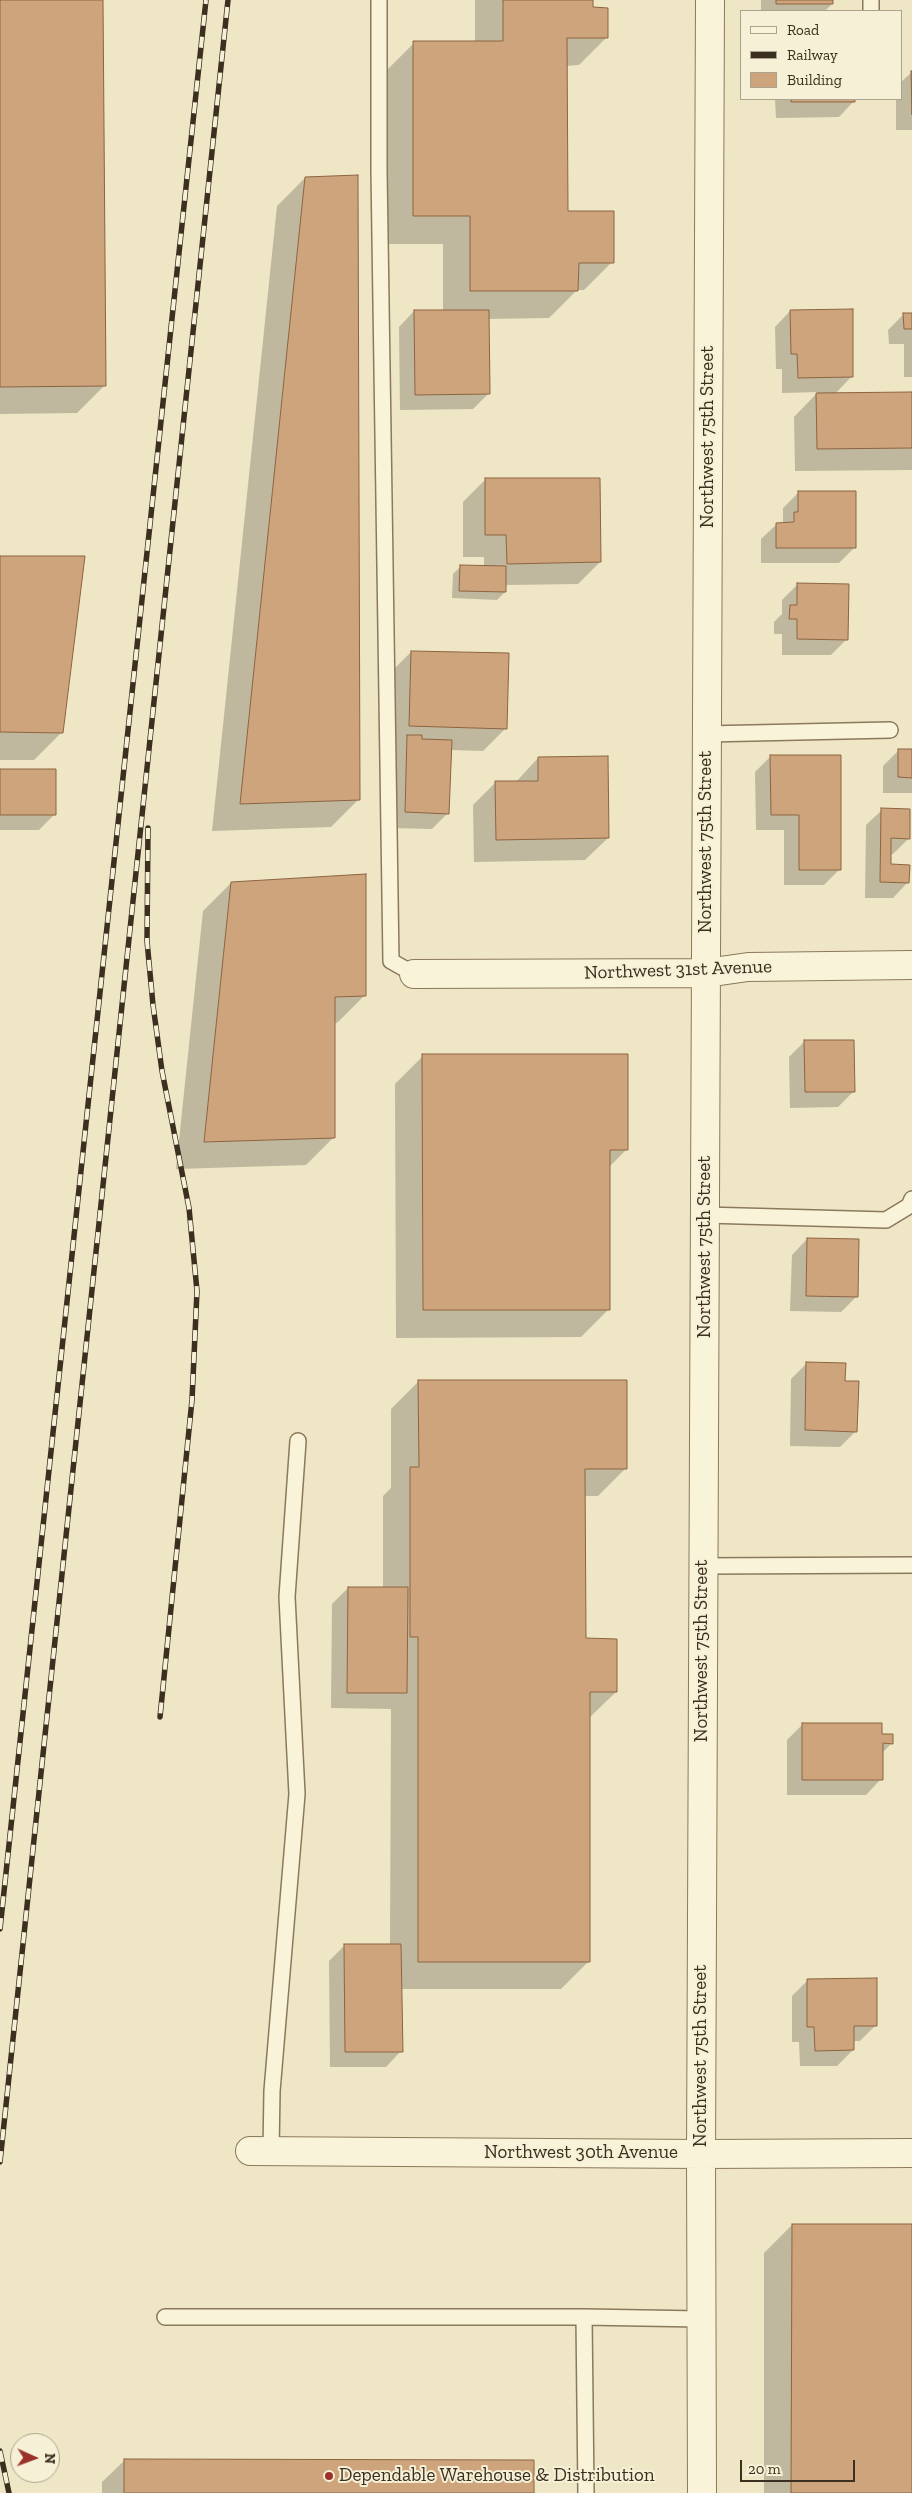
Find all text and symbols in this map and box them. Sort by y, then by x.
legend [740,10,902,100]
text: Road [787,21,819,39]
text: Railway [787,46,838,64]
text: Building [787,71,842,89]
street label: Northwest 75th Street [697,346,719,528]
street label: Northwest 75th Street [695,751,717,933]
street label: Northwest 31st Avenue [584,955,772,985]
street label: Northwest 75th Street [694,1156,716,1338]
street label: Northwest 75th Street [691,1560,713,1742]
street label: Northwest 75th Street [690,1965,712,2147]
street label: Northwest 30th Avenue [484,2142,678,2164]
north arrow [10,2433,60,2483]
scale bar [742,2450,857,2482]
text: N [41,2453,58,2464]
text: 20 m [748,2460,781,2478]
place label: Dependable Warehouse & Distribution [339,2465,655,2487]
marker: Dependable Warehouse & Distribution [323,2470,335,2482]

